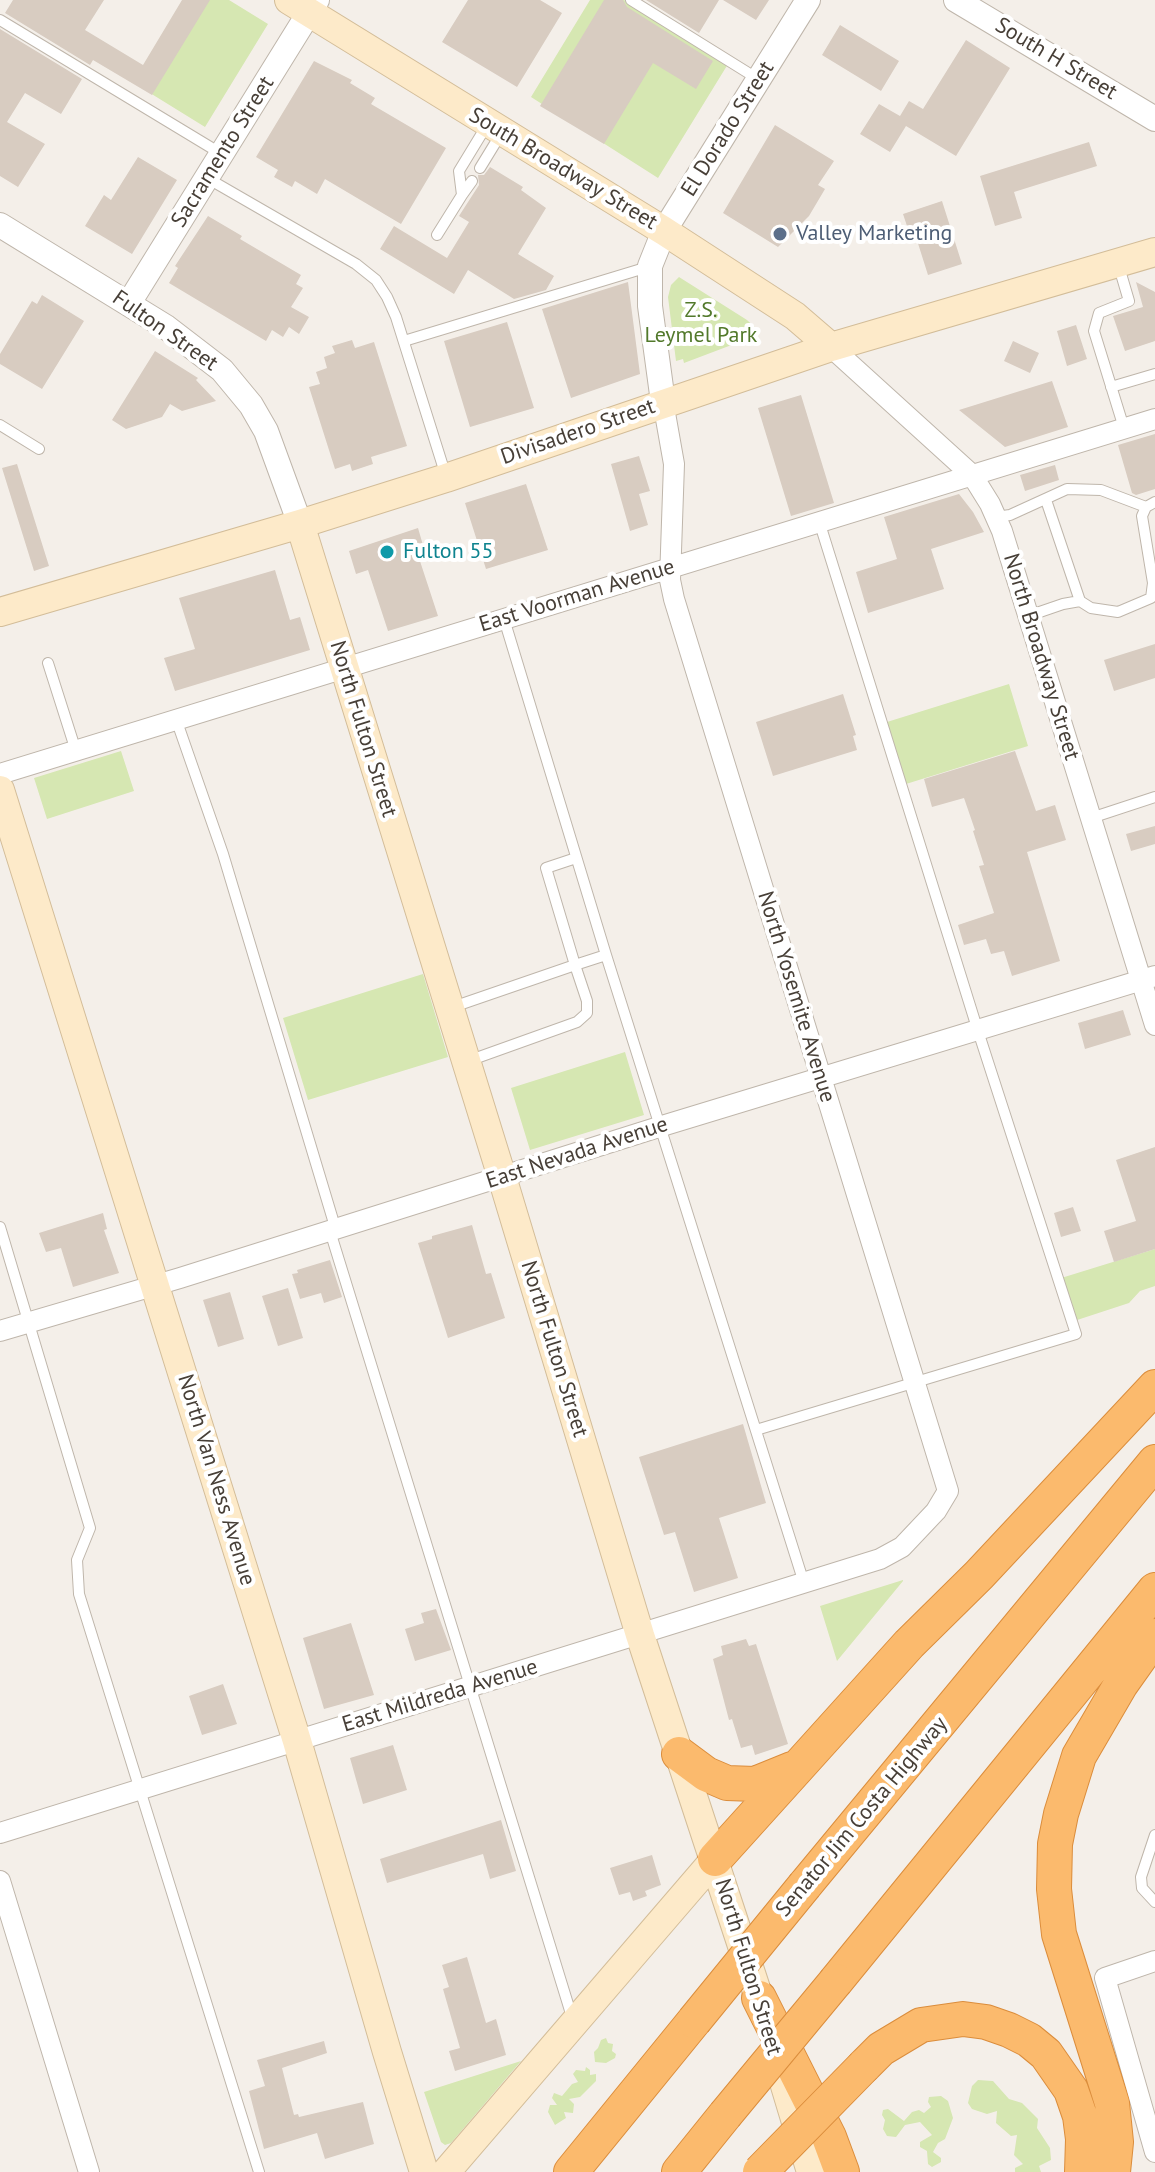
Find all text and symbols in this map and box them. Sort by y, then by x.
street label: South H Street [990,12,1122,106]
street label: El Dorado Street [676,57,780,201]
street label: Sacramento Street [166,72,280,232]
street label: South Broadway Street [464,102,662,236]
place label: Valley Marketing [796,221,952,247]
marker: Valley Marketing [771,225,789,243]
street label: Fulton Street [107,285,223,377]
park label: Z.S. Leymel Park [645,298,757,350]
street label: Divisadero Street [497,393,659,471]
place label: Fulton 55 [403,539,494,565]
marker: Fulton 55 [378,543,396,561]
street label: North Broadway Street [997,551,1085,763]
street label: East Voorman Avenue [476,554,678,638]
street label: North Fulton Street [324,638,402,820]
street label: North Yosemite Avenue [751,888,841,1106]
street label: East Nevada Avenue [483,1111,671,1195]
street label: North Fulton Street [515,1258,593,1440]
street label: North Van Ness Avenue [171,1371,261,1589]
street label: East Mildreda Avenue [339,1654,541,1738]
street label: Senator Jim Costa Highway [771,1712,953,1922]
street label: North Fulton Street [709,1876,787,2058]

